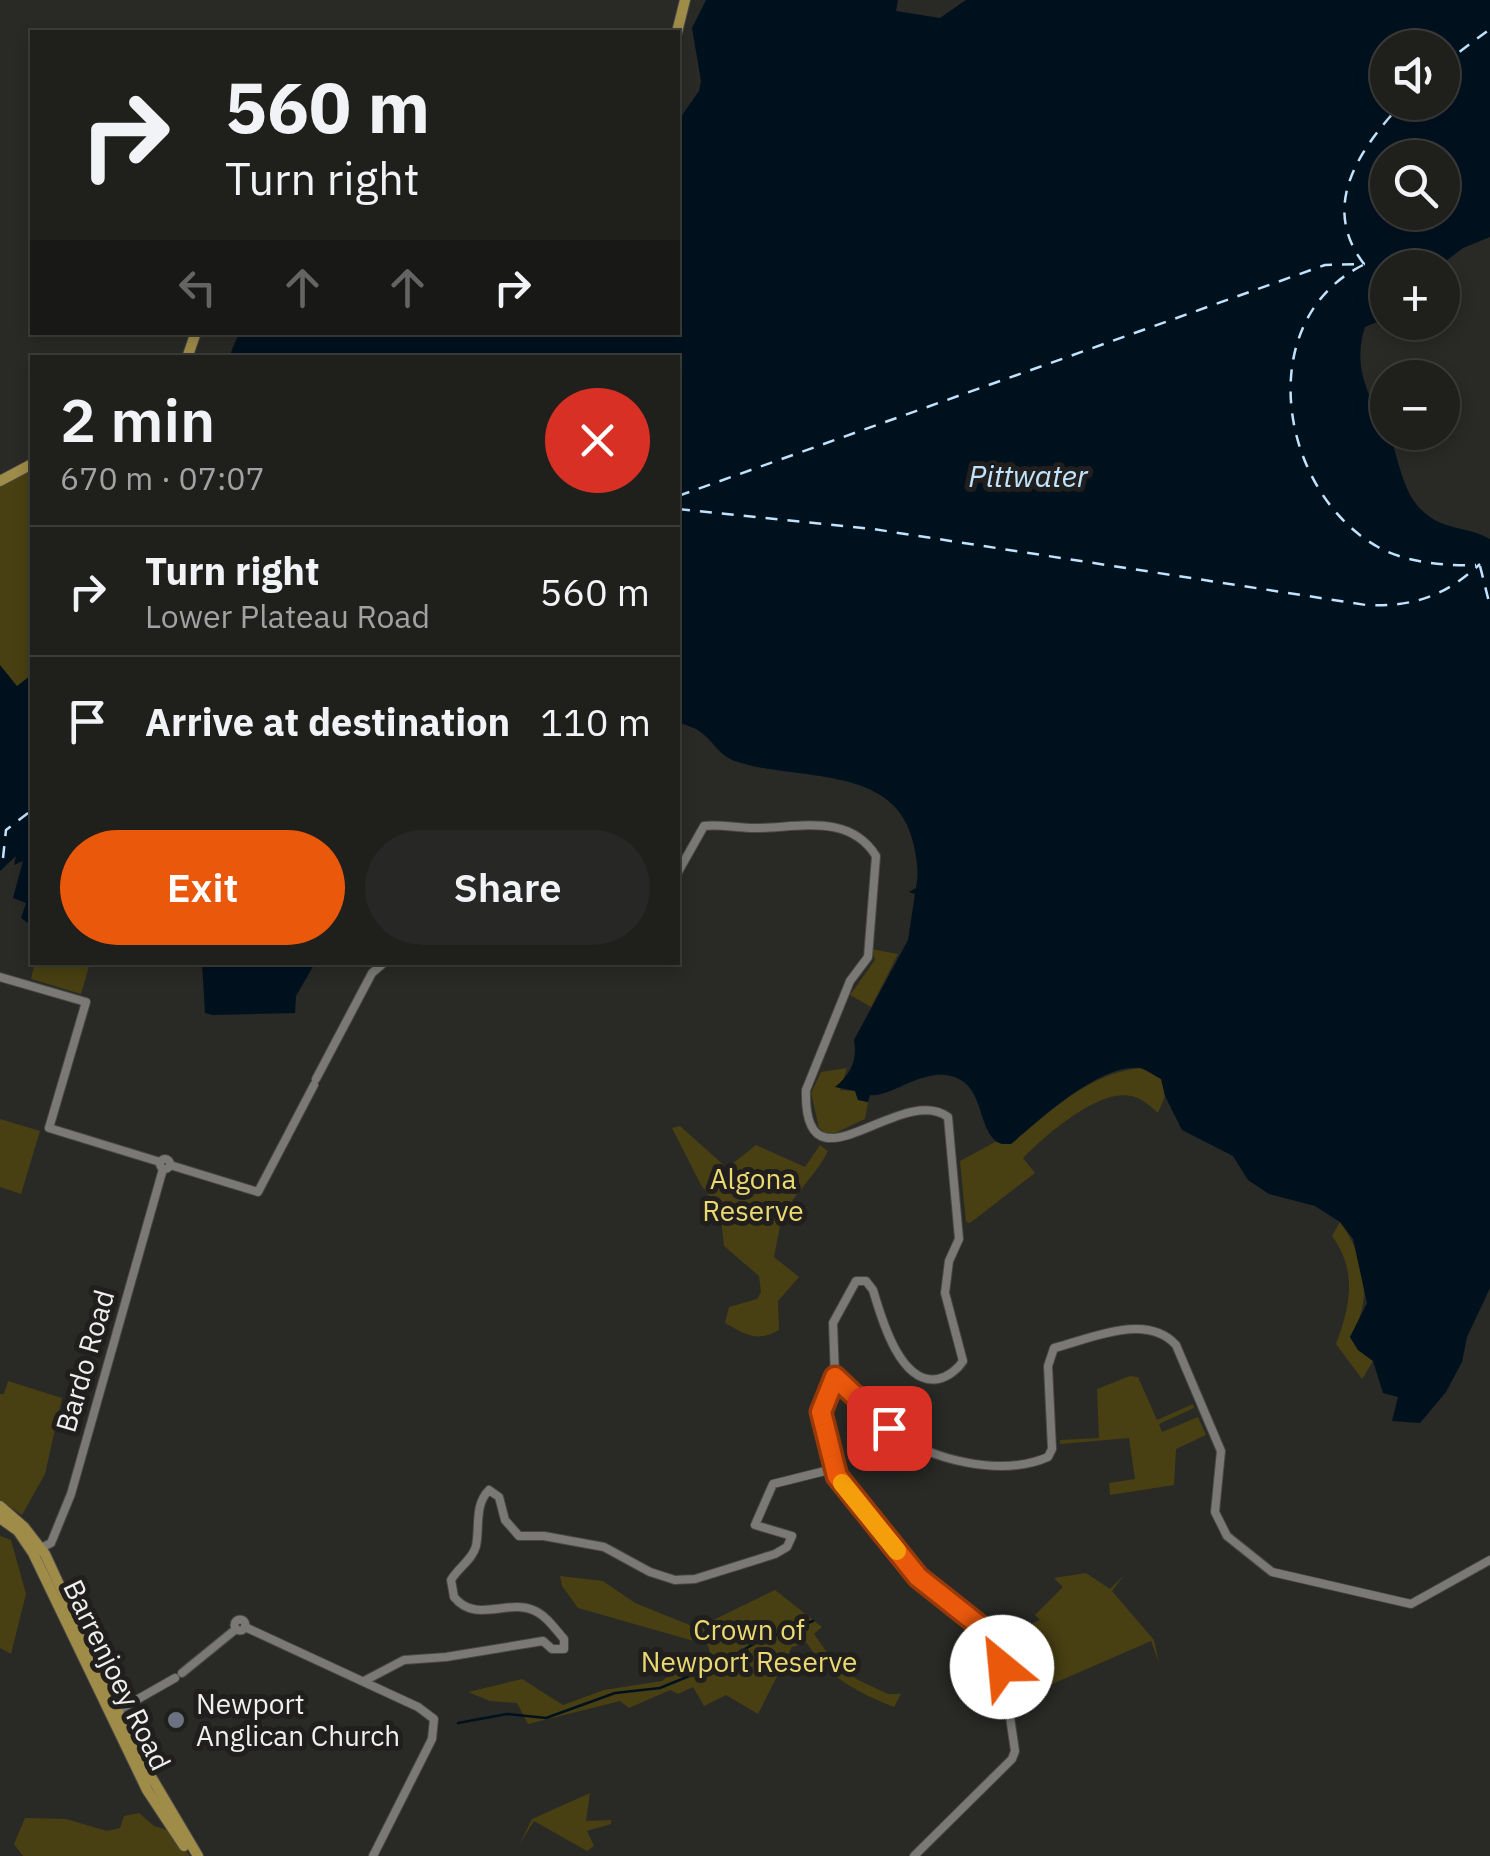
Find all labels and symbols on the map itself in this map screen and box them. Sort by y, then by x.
water label: Pittwater [968,456,1089,495]
park label: Algona Reserve [702,1160,804,1229]
street label: Bardo Road [47,1285,122,1436]
pin [847,1386,932,1471]
street label: Barrenjoey Road [55,1573,180,1776]
park label: Crown of Newport Reserve [641,1611,857,1680]
position arrow [950,1615,1054,1719]
place label: Newport Anglican Church [196,1685,400,1754]
marker: Newport Anglican Church [165,1709,187,1731]

